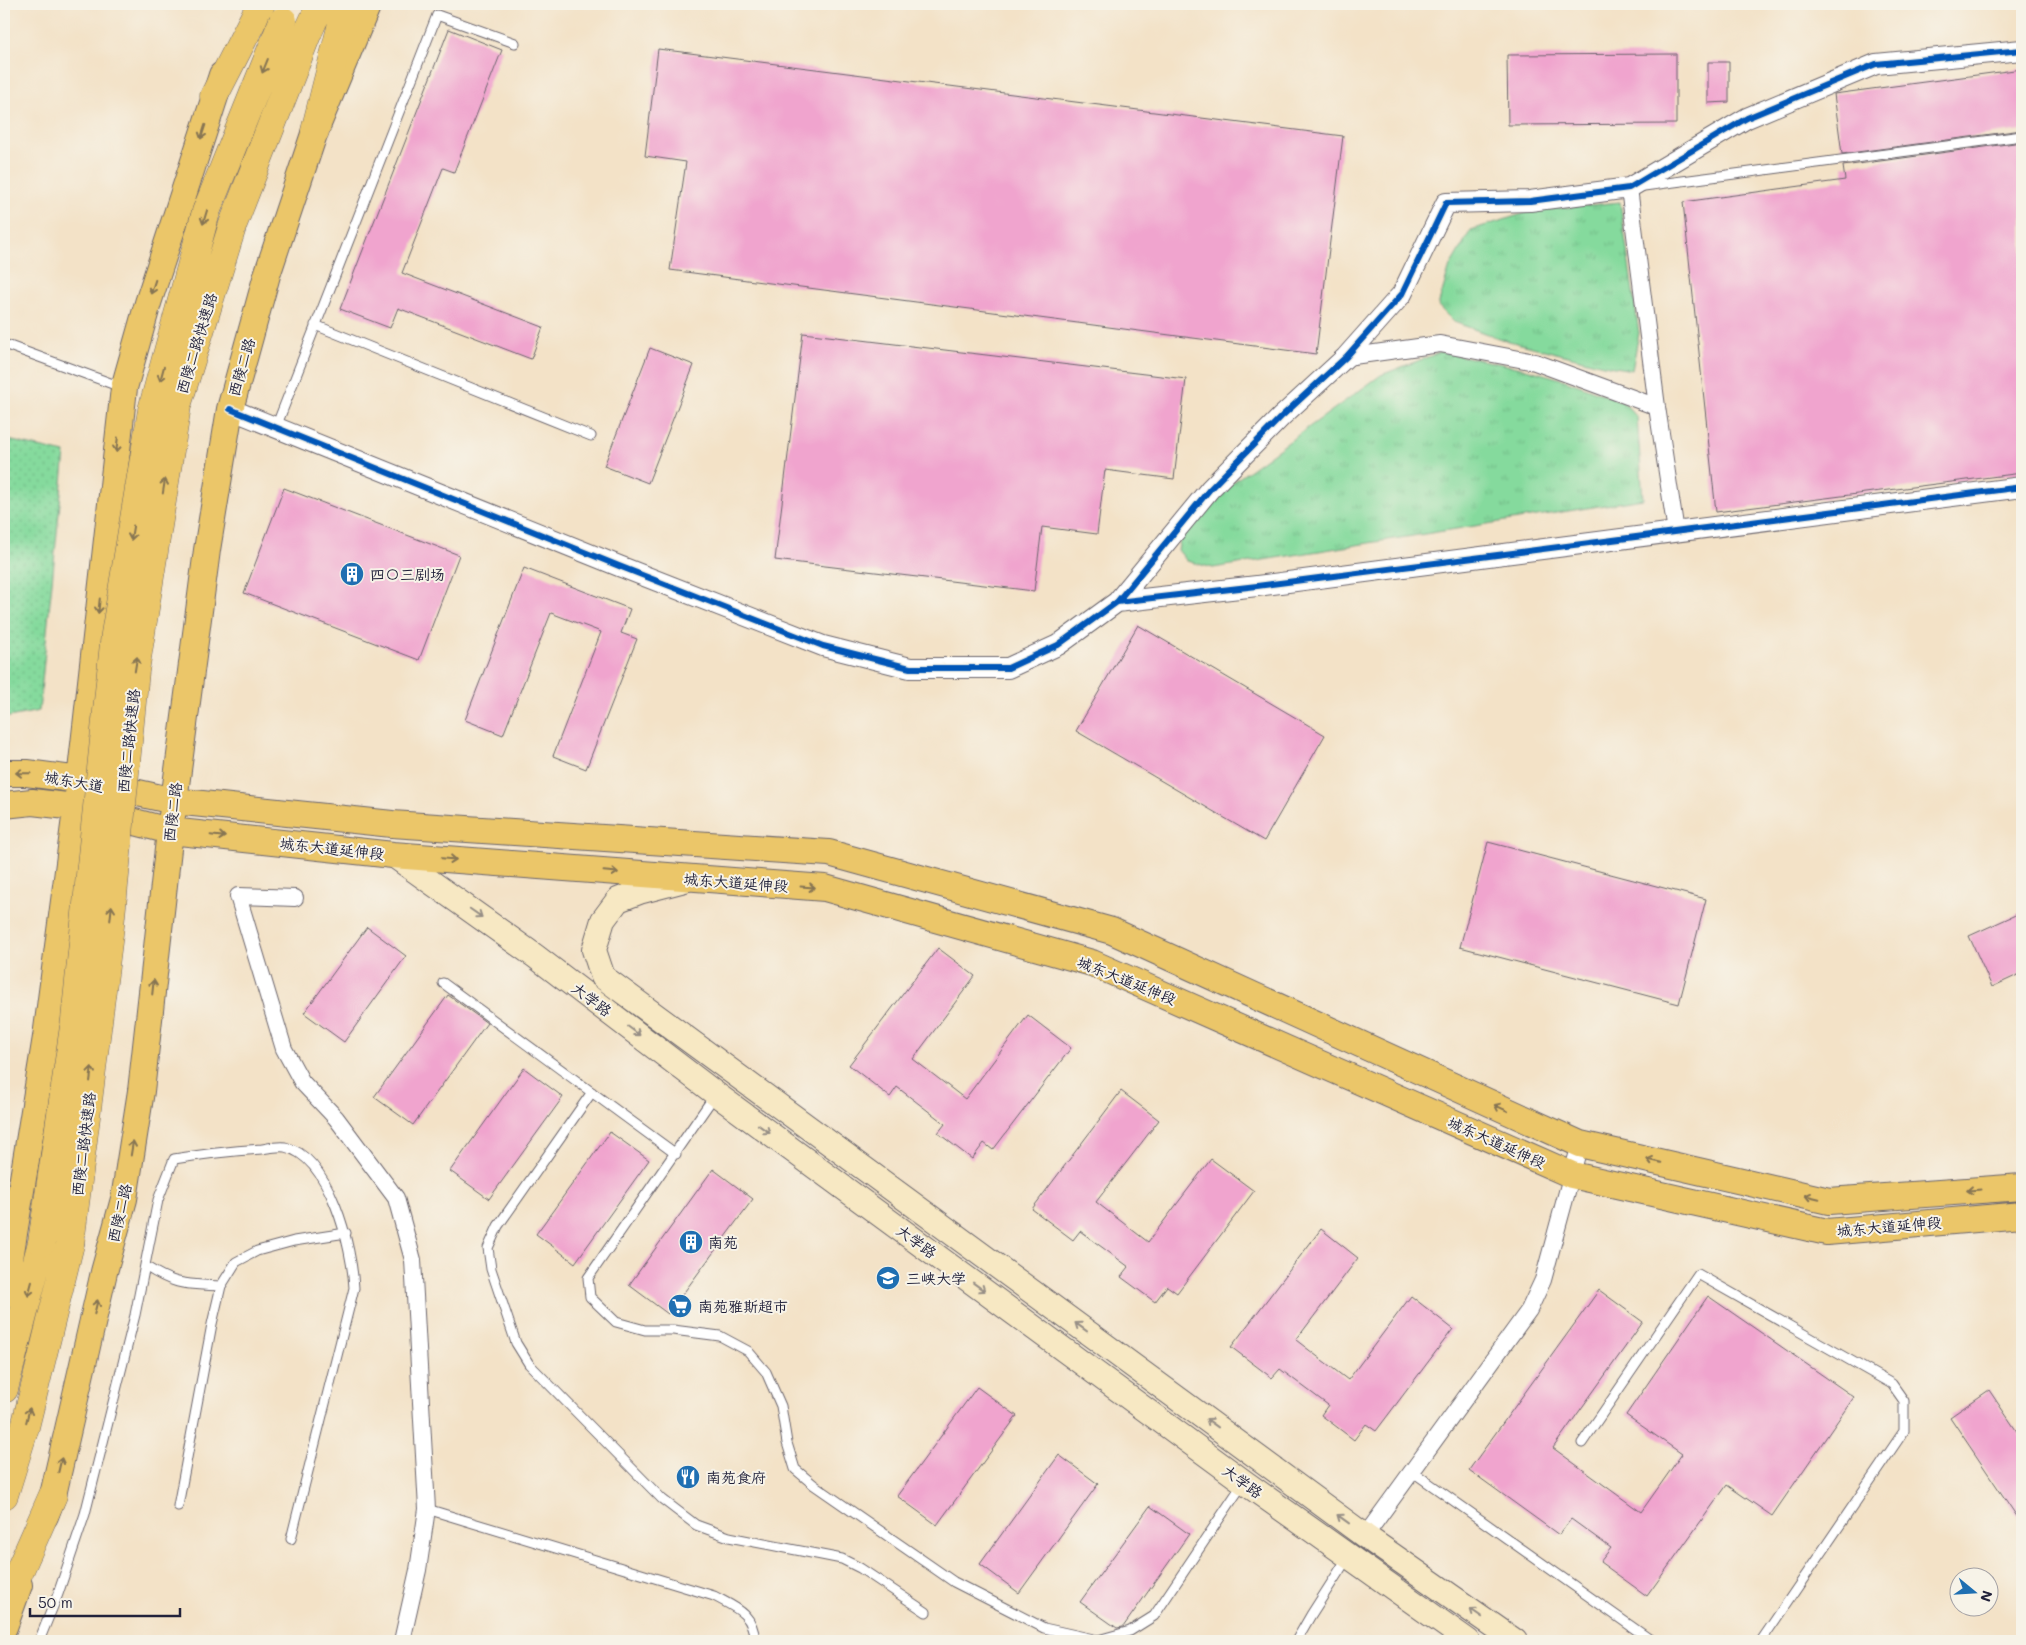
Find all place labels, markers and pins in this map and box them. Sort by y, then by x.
building icon: 四〇三剧场 [339,561,365,587]
place label: 四〇三剧场 [370,564,445,584]
building icon: 南苑 [678,1229,704,1255]
place label: 南苑 [708,1232,738,1252]
school or university icon: 三峡大学 [875,1265,901,1291]
place label: 三峡大学 [906,1268,966,1288]
supermarket icon: 南苑雅斯超市 [667,1293,693,1319]
place label: 南苑雅斯超市 [698,1296,788,1316]
restaurant icon: 南苑食府 [675,1464,701,1490]
place label: 南苑食府 [706,1467,766,1487]

